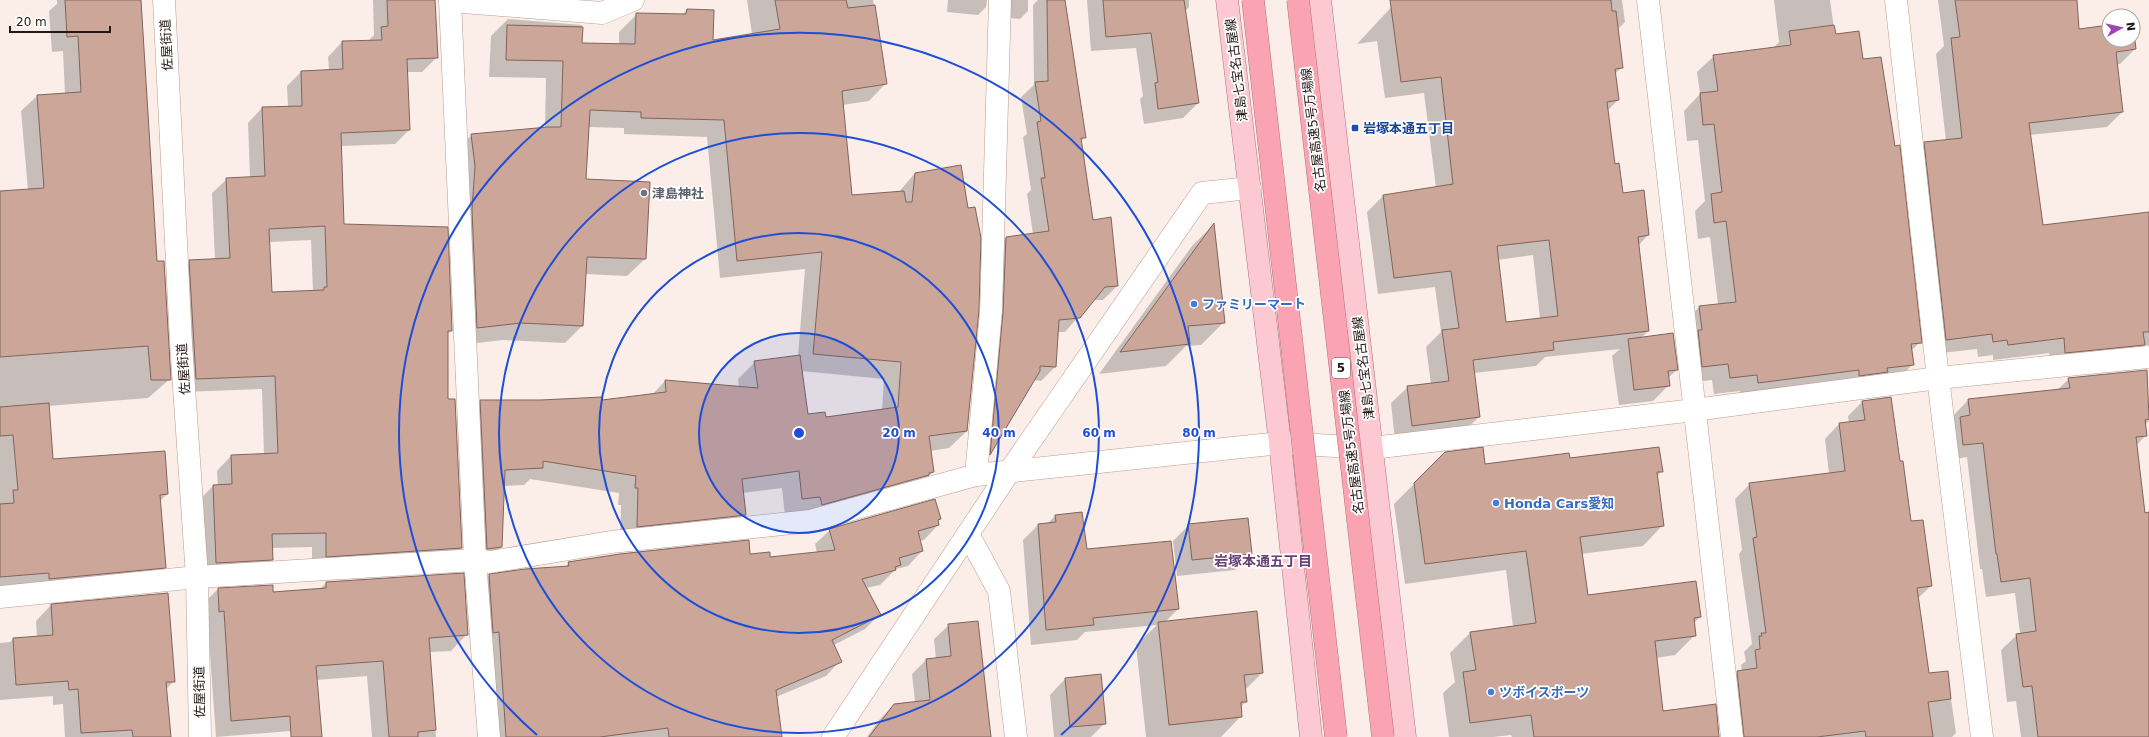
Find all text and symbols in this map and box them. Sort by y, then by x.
scale bar [10,8,110,34]
north arrow [2101,8,2141,48]
text: 20 m [16,15,47,29]
street label: 津島七宝名古屋線 [1223,17,1250,122]
street label: 佐屋街道 [158,19,175,71]
text: N [2123,21,2137,32]
street label: 名古屋高速5号万場線 [1298,67,1329,193]
place label: 岩塚本通五丁目 [1363,121,1454,136]
marker: 岩塚本通五丁目 [1350,123,1360,133]
place label: 津島神社 [652,186,704,201]
marker: 津島神社 [639,188,649,198]
place label: ファミリーマート [1202,297,1306,312]
marker: ファミリーマート [1189,299,1199,309]
street label: 津島七宝名古屋線 [1350,315,1377,420]
street label: 佐屋街道 [174,342,193,395]
road number: 5 [1332,358,1350,378]
street label: 名古屋高速5号万場線 [1336,389,1367,515]
centre of rings [792,426,806,440]
text: 20 m [882,426,916,440]
text: 40 m [982,426,1016,440]
text: 60 m [1082,426,1116,440]
text: 80 m [1182,426,1216,440]
place label: Honda Cars愛知 [1504,496,1614,511]
marker: Honda Cars愛知 [1491,498,1501,508]
district label: 岩塚本通五丁目 [1214,553,1312,569]
street label: 佐屋街道 [192,666,207,718]
place label: ツボイスポーツ [1499,685,1589,700]
marker: ツボイスポーツ [1486,687,1496,697]

